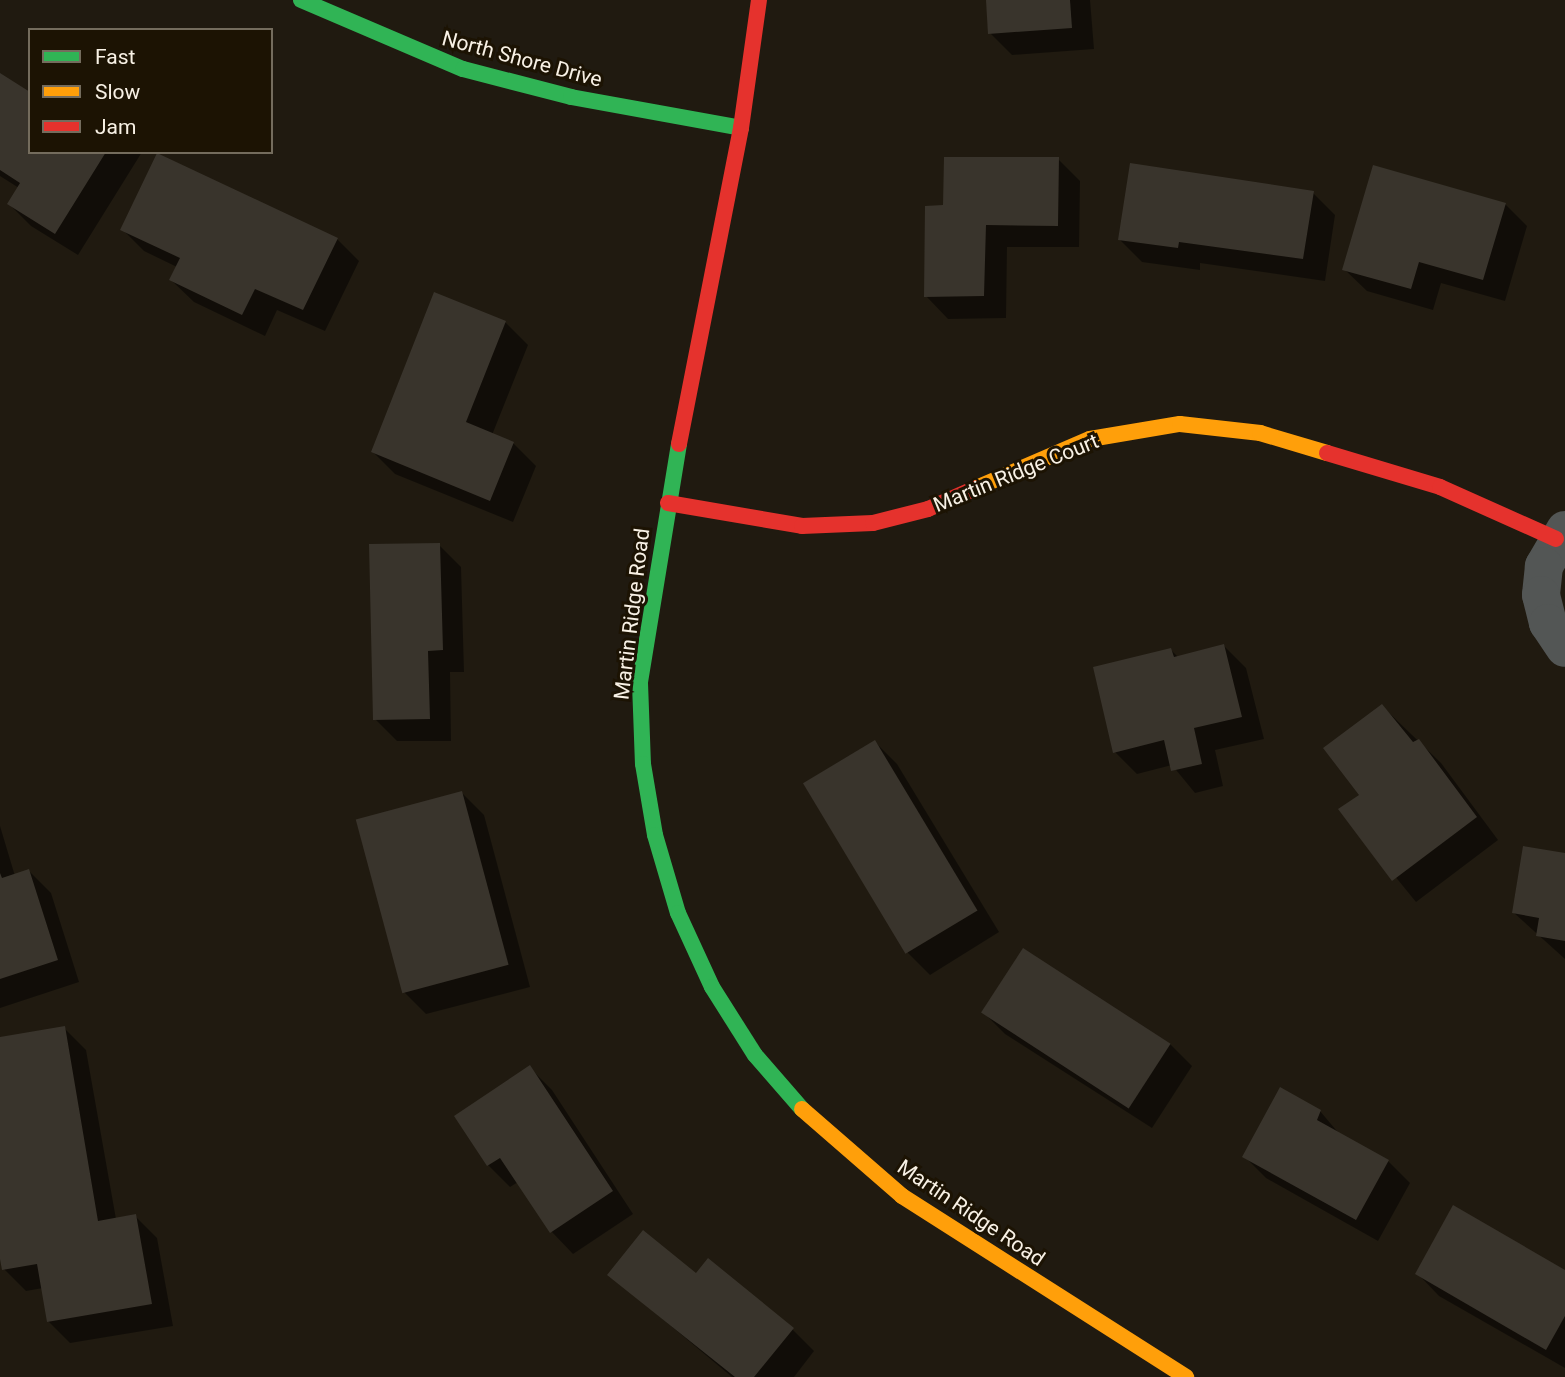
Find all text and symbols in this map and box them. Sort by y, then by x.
street label: North Shore Drive [439,26,605,92]
legend [28,28,273,154]
text: Fast [95,45,135,69]
text: Slow [95,80,140,104]
text: Jam [95,115,136,139]
street label: Martin Ridge Court [930,428,1102,518]
street label: Martin Ridge Road [609,527,655,701]
street label: Martin Ridge Road [893,1154,1049,1272]

